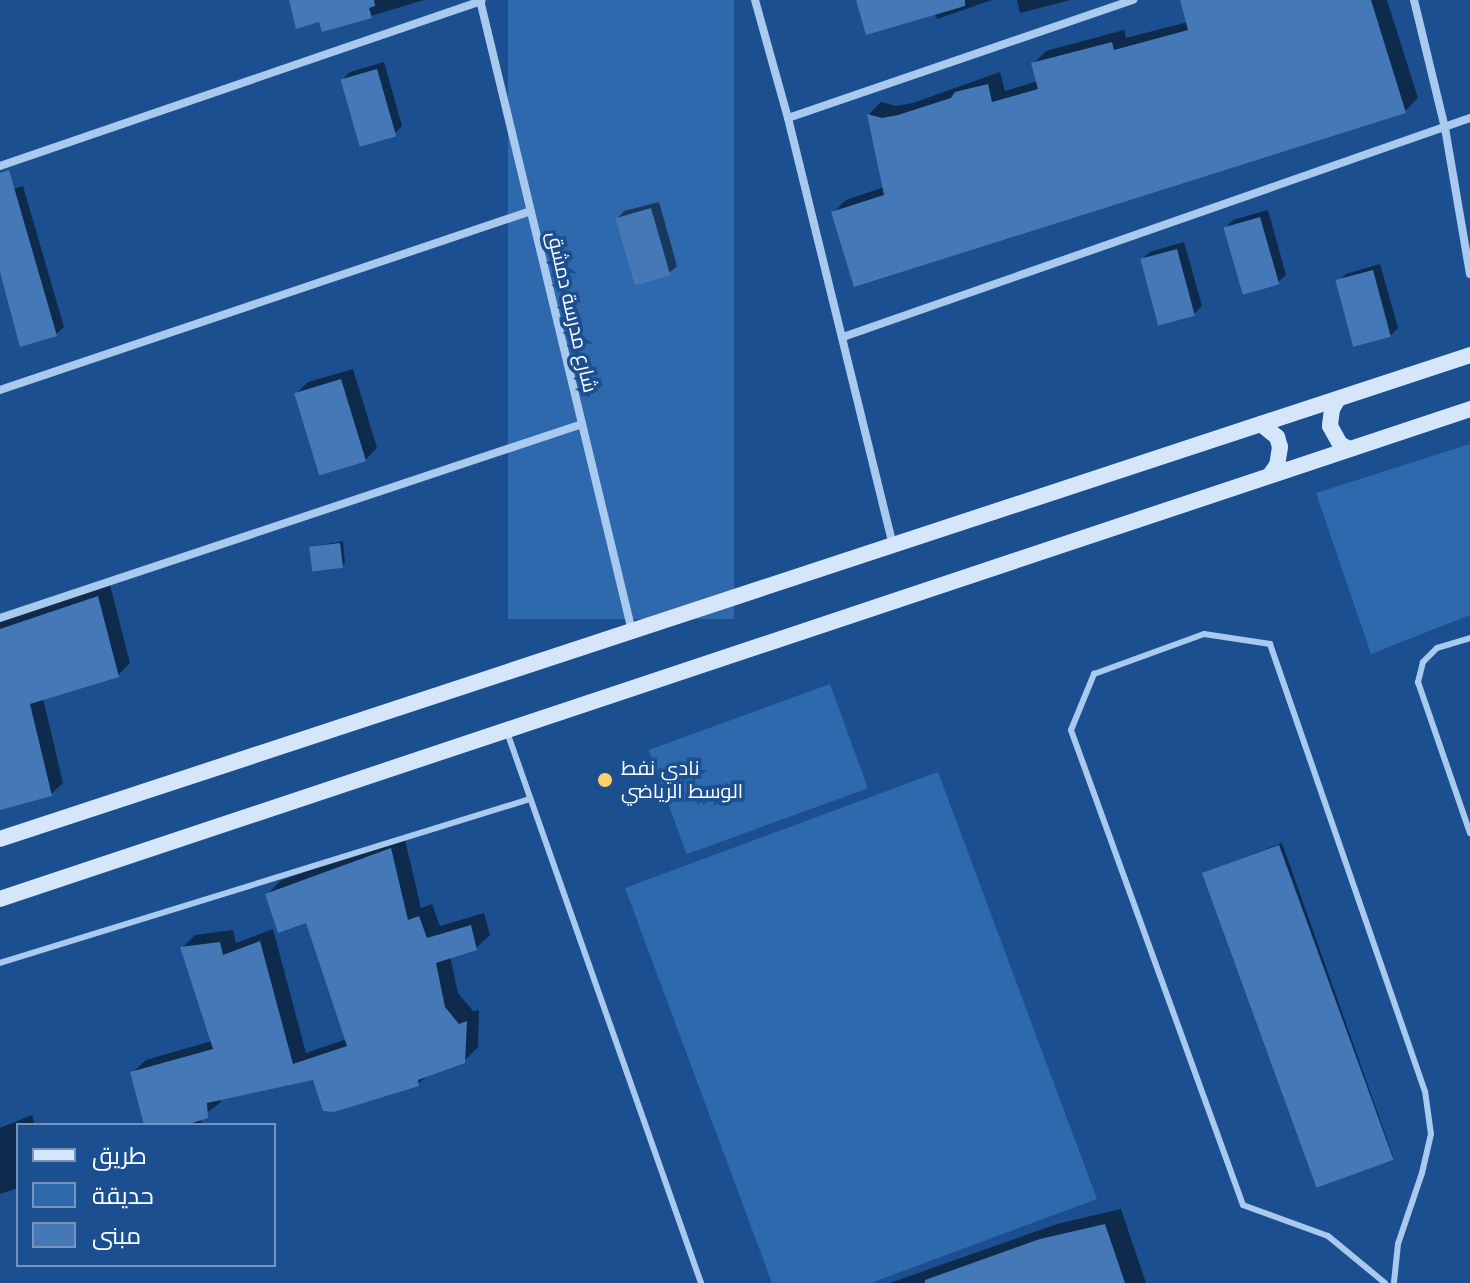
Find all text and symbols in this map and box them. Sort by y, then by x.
street label: شارع مدرسة دمشق [542,229,602,395]
place label: نادي نفط الوسط الرياضي [621,756,743,803]
marker: نادي نفط الوسط الرياضي [596,771,614,789]
legend [16,1123,276,1267]
text: طريق [92,1141,147,1170]
text: حديقة [92,1181,154,1210]
text: مبنى [92,1221,141,1250]

